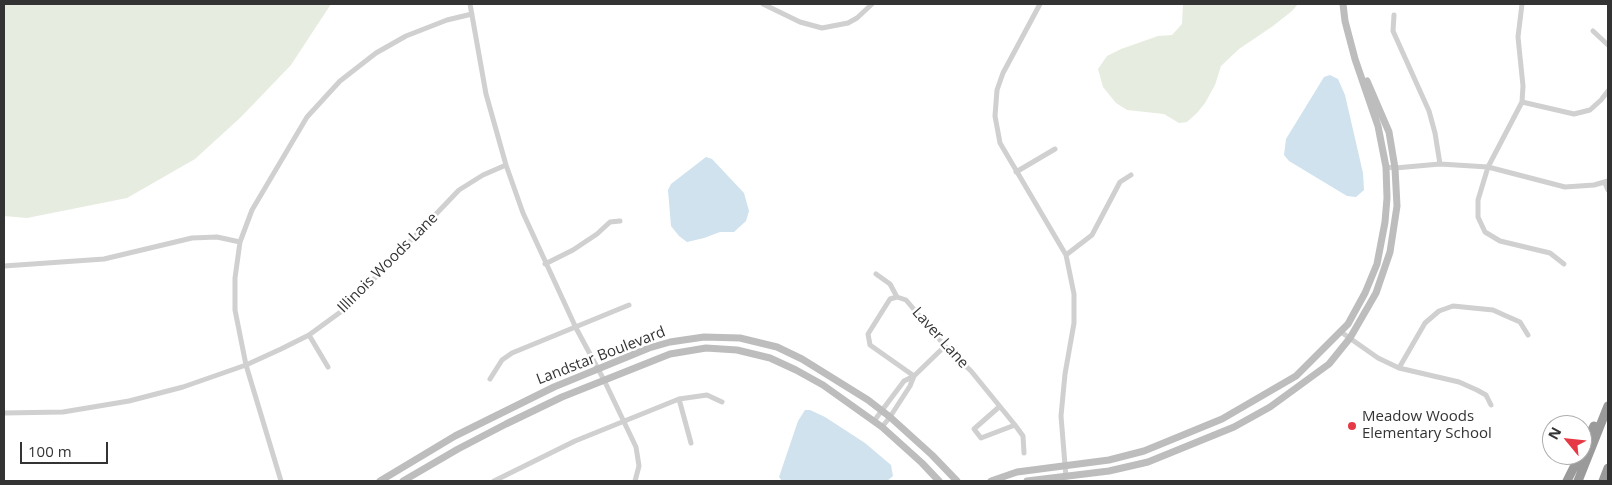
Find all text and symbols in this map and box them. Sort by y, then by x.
street label: Illinois Woods Lane [334,209,442,317]
street label: Laver Lane [908,304,972,372]
street label: Landstar Boulevard [534,323,668,389]
place label: Meadow Woods Elementary School [1362,408,1492,443]
north arrow [1542,415,1592,465]
marker: Meadow Woods Elementary School [1346,420,1358,432]
text: N [1543,424,1565,443]
scale bar [22,432,110,464]
text: 100 m [28,441,72,461]

